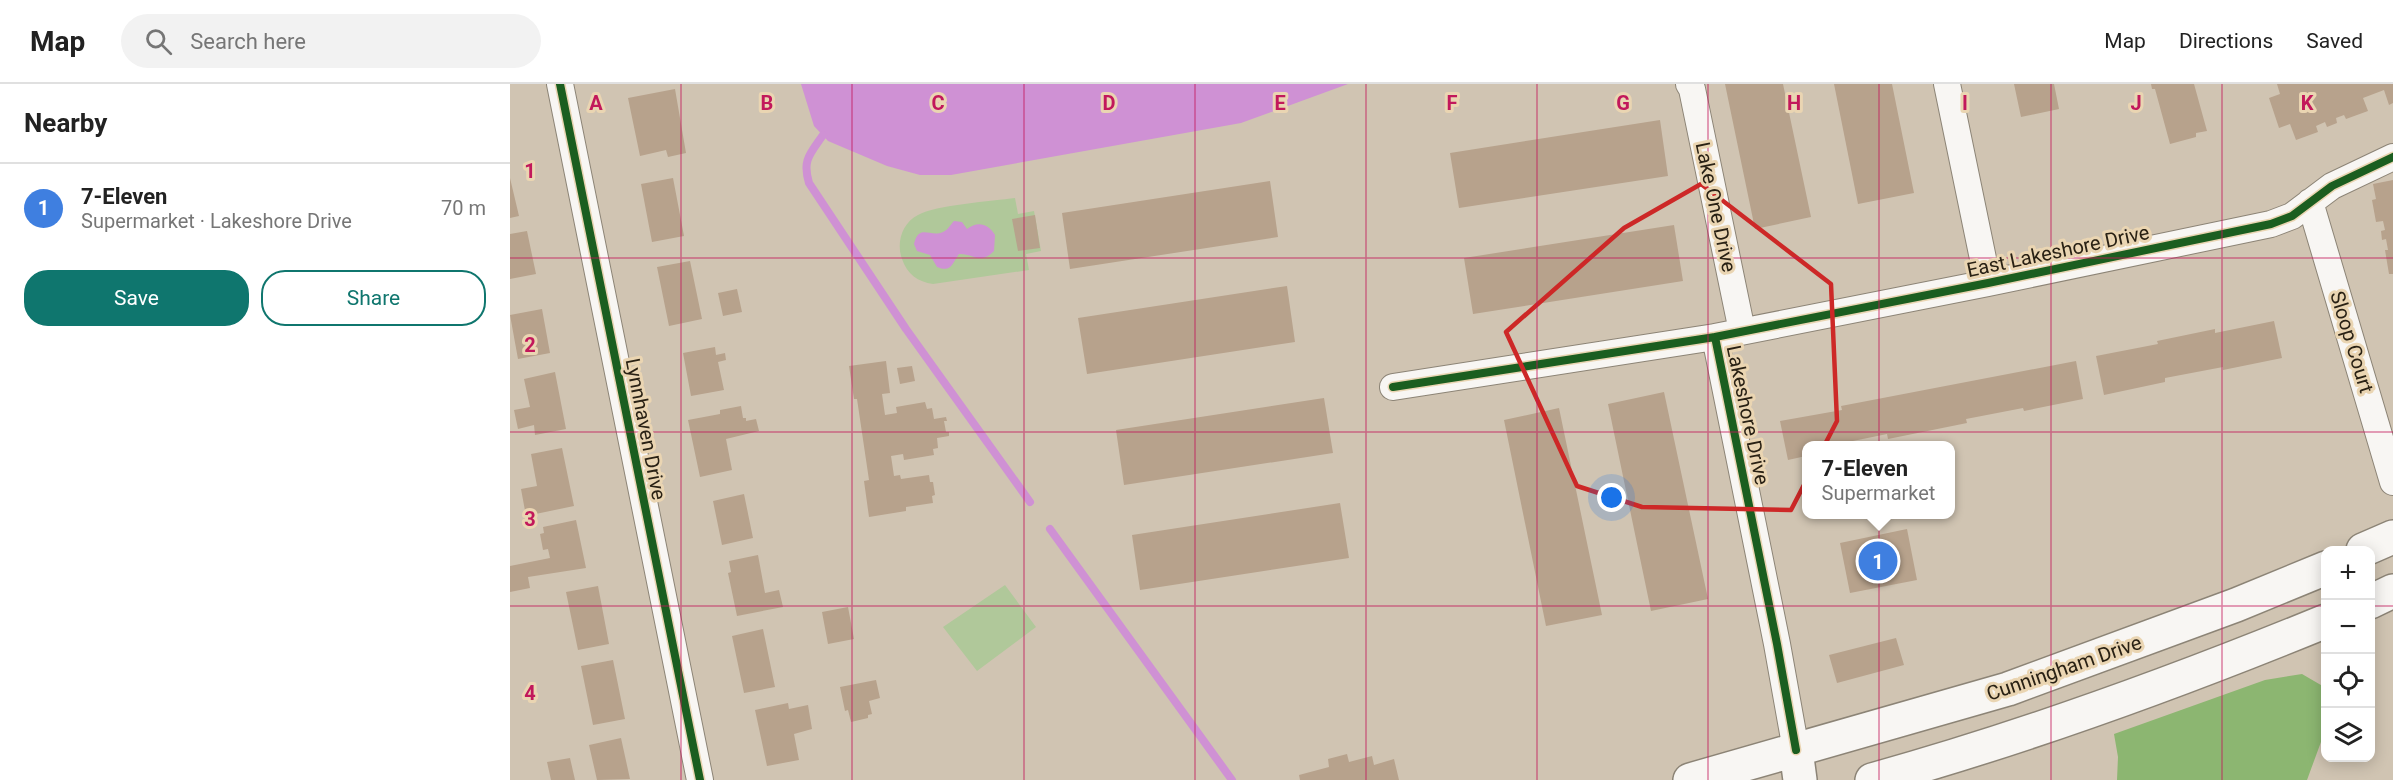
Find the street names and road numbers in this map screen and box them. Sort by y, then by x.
street label: Lake One Drive [1690,140,1742,274]
street label: East Lakeshore Drive [1964,220,2152,282]
street label: Sloop Court [2325,288,2379,396]
street label: Lakeshore Drive [1721,343,1775,487]
street label: Lynnhaven Drive [620,356,672,502]
street label: Cunningham Drive [1983,630,2145,706]

